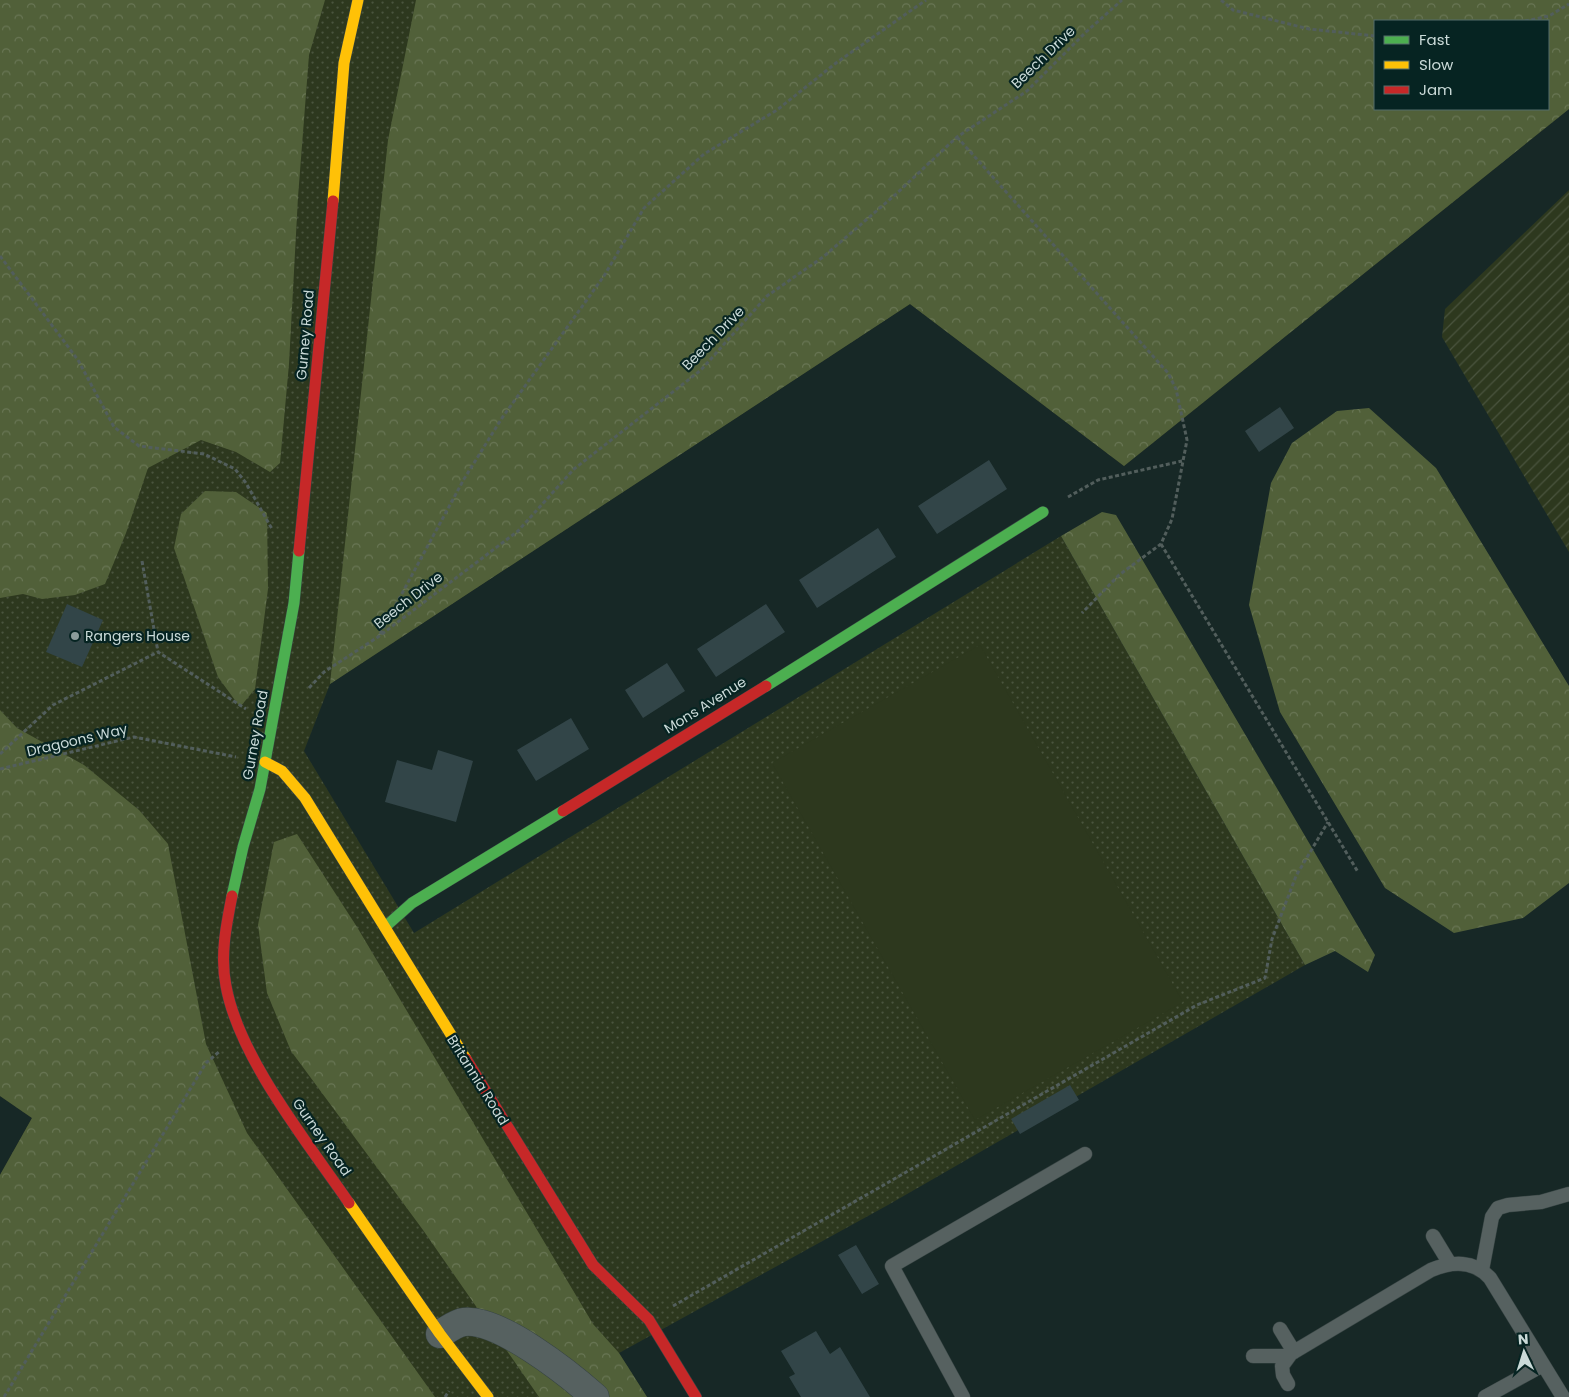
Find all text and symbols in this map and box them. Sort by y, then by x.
legend [1374,20,1549,110]
street label: Beech Drive [1006,21,1080,93]
text: Fast [1419,29,1450,50]
text: Slow [1419,54,1454,75]
text: Jam [1419,79,1453,100]
street label: Gurney Road [291,289,319,381]
street label: Beech Drive [677,301,749,375]
street label: Beech Drive [369,567,447,633]
place label: Rangers House [85,626,190,646]
marker: Rangers House [69,630,81,642]
street label: Mons Avenue [660,672,750,738]
street label: Gurney Road [237,689,273,781]
street label: Dragoons Way [25,719,130,761]
street label: Britannia Road [442,1031,514,1129]
street label: Gurney Road [288,1094,356,1180]
north arrow [1499,1327,1549,1377]
text: N [1517,1329,1529,1349]

